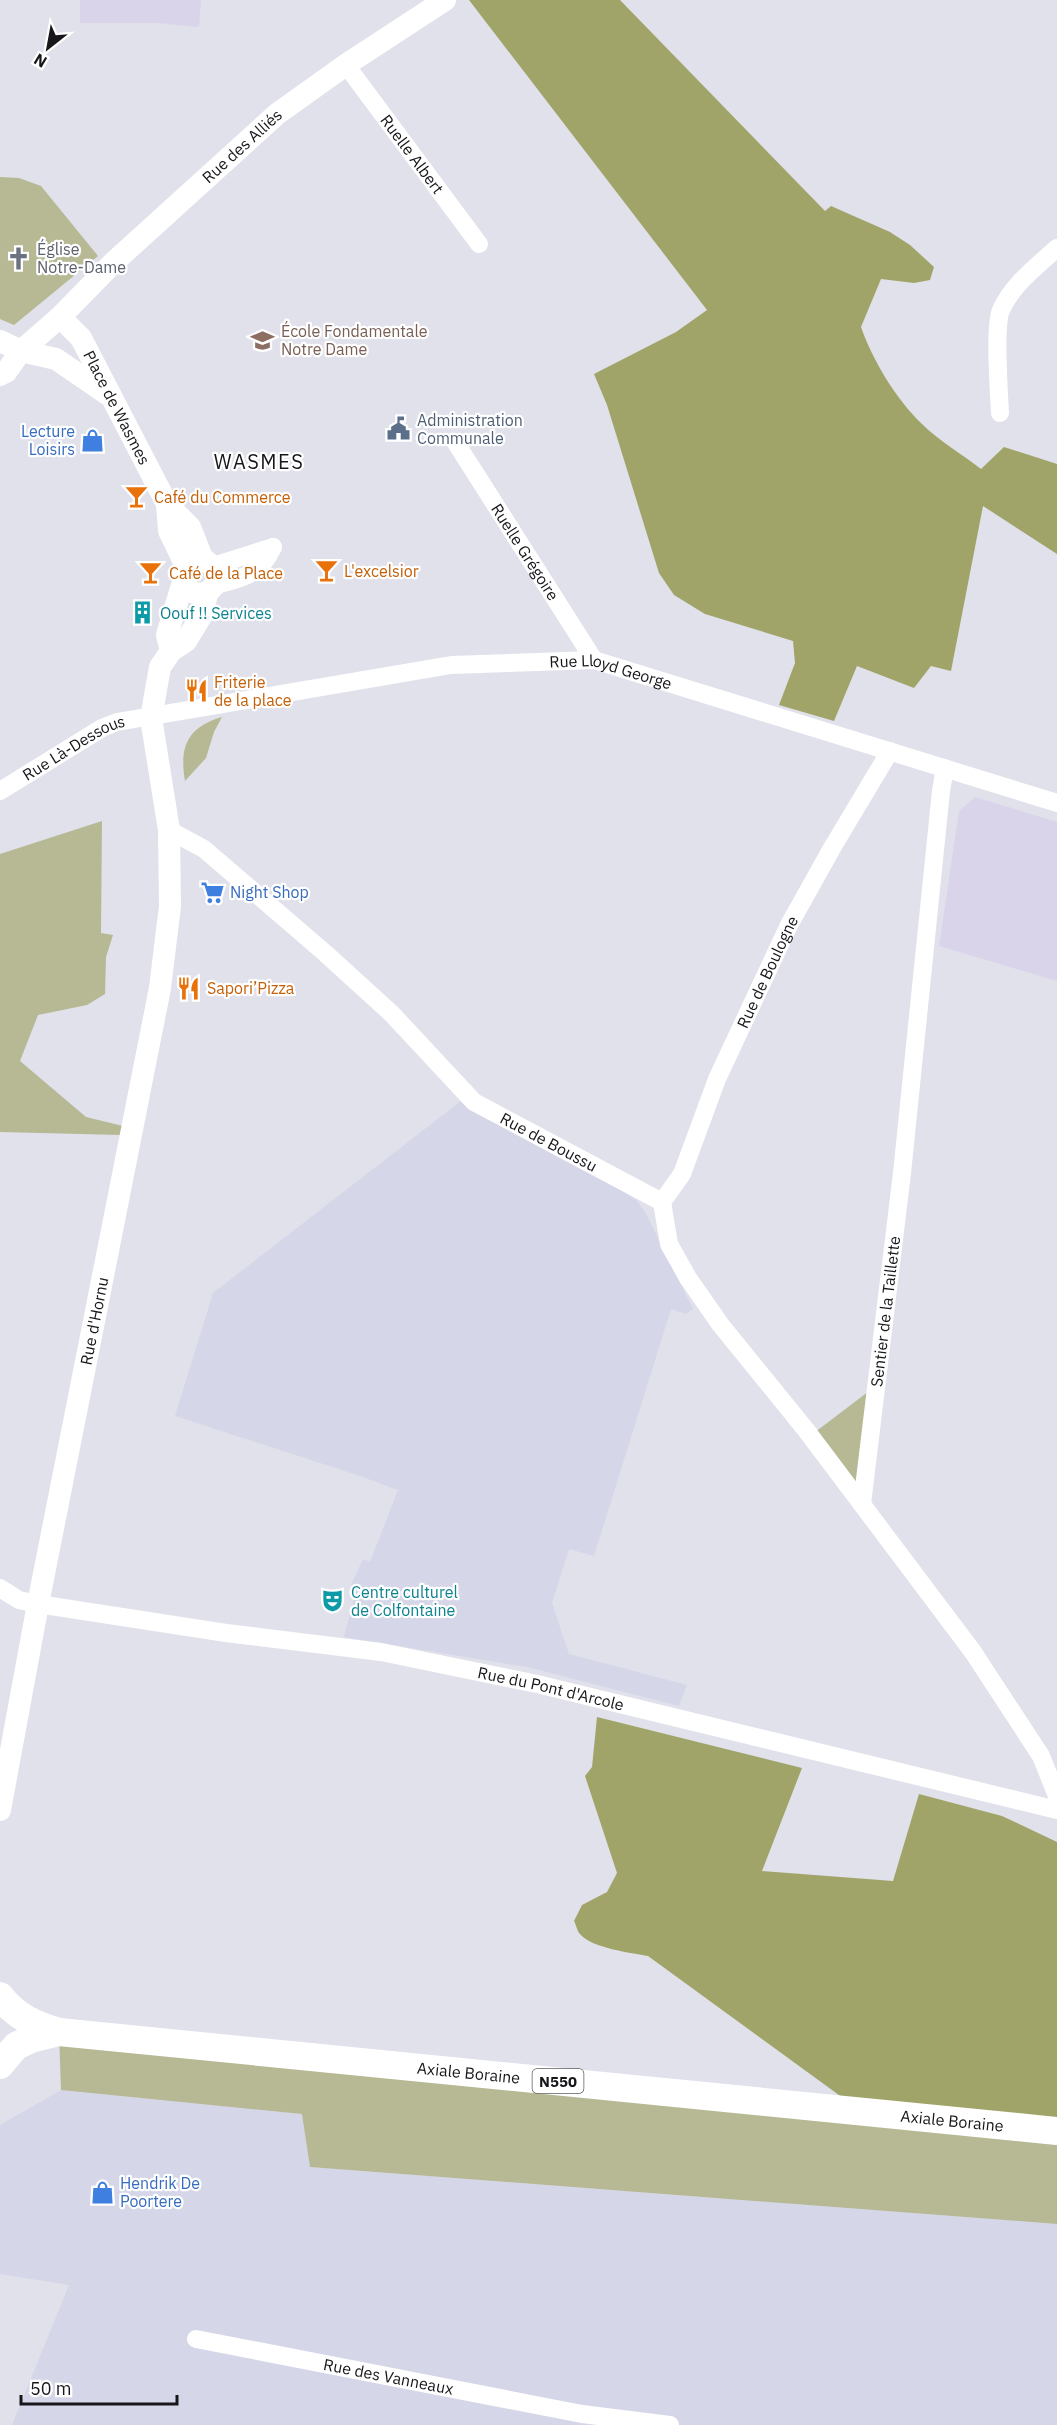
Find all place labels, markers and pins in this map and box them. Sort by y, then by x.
place label: Église Notre-Dame [37,238,126,277]
church icon: Église Notre-Dame [6,245,32,271]
place label: École Fondamentale Notre Dame [281,320,428,359]
school or university icon: École Fondamentale Notre Dame [250,327,276,353]
place label: Administration Communale [417,410,523,448]
public building icon: Administration Communale [386,416,412,442]
place label: Lecture Loisirs [21,421,75,459]
shop icon: Lecture Loisirs [80,427,106,453]
bar icon: Café du Commerce [123,484,149,510]
place label: Café du Commerce [154,487,291,507]
bar icon: L'excelsior [313,558,339,584]
bar icon: Café de la Place [138,560,164,586]
place label: L'excelsior [344,561,419,581]
place label: Café de la Place [169,563,283,583]
building icon: Oouf !! Services [129,600,155,626]
place label: Oouf !! Services [160,603,272,623]
place label: Friterie de la place [214,672,292,710]
restaurant icon: Friterie de la place [183,678,209,704]
supermarket icon: Night Shop [199,879,225,905]
place label: Night Shop [230,882,309,902]
restaurant icon: Sapori’Pizza [176,975,202,1001]
place label: Sapori’Pizza [207,978,295,998]
place label: Centre culturel de Colfontaine [351,1582,458,1620]
theatre icon: Centre culturel de Colfontaine [320,1588,346,1614]
place label: Hendrik De Poortere [120,2173,200,2211]
shop icon: Hendrik De Poortere [89,2179,115,2205]

